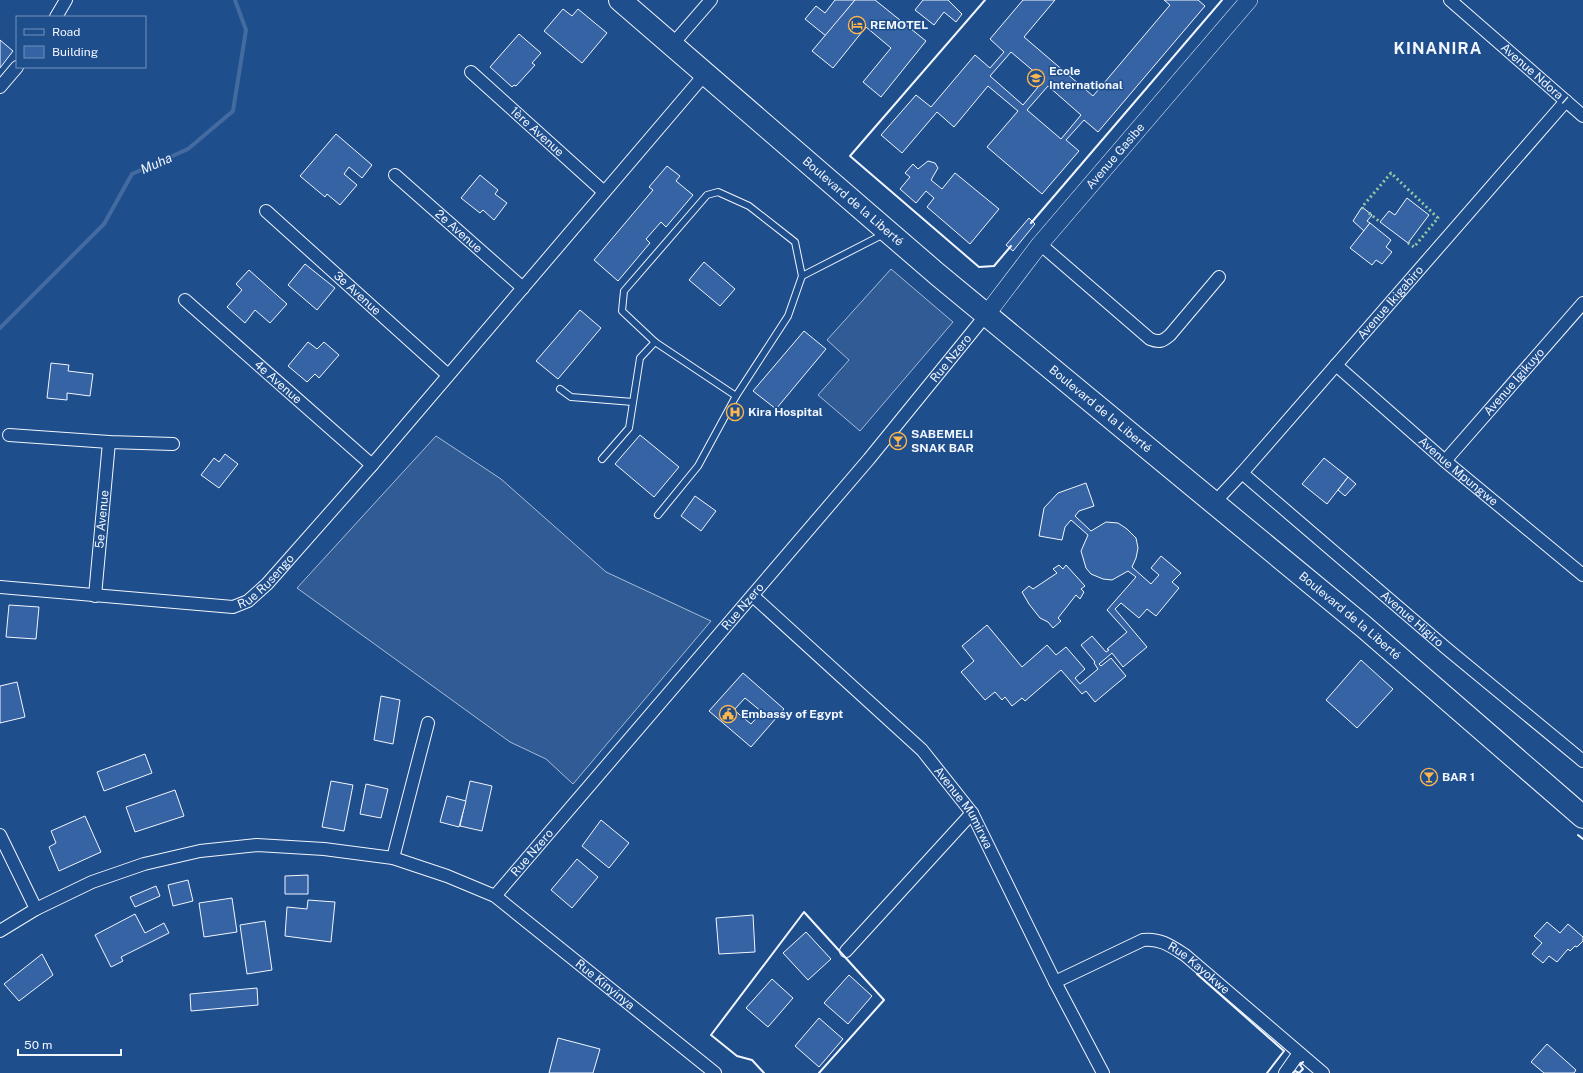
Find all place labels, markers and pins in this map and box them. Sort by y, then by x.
hotel icon: REMOTEL [847,15,867,35]
place label: REMOTEL [870,18,928,32]
place label: Ecole International [1049,64,1123,92]
school or university icon: Ecole International [1026,68,1046,88]
hospital icon: Kira Hospital [725,402,745,422]
place label: Kira Hospital [748,405,823,419]
place label: SABEMELI SNAK BAR [911,427,974,455]
bar icon: SABEMELI SNAK BAR [888,431,908,451]
public building icon: Embassy of Egypt [718,704,738,724]
place label: Embassy of Egypt [741,707,843,721]
bar icon: BAR 1 [1419,767,1439,787]
place label: BAR 1 [1442,770,1475,784]

